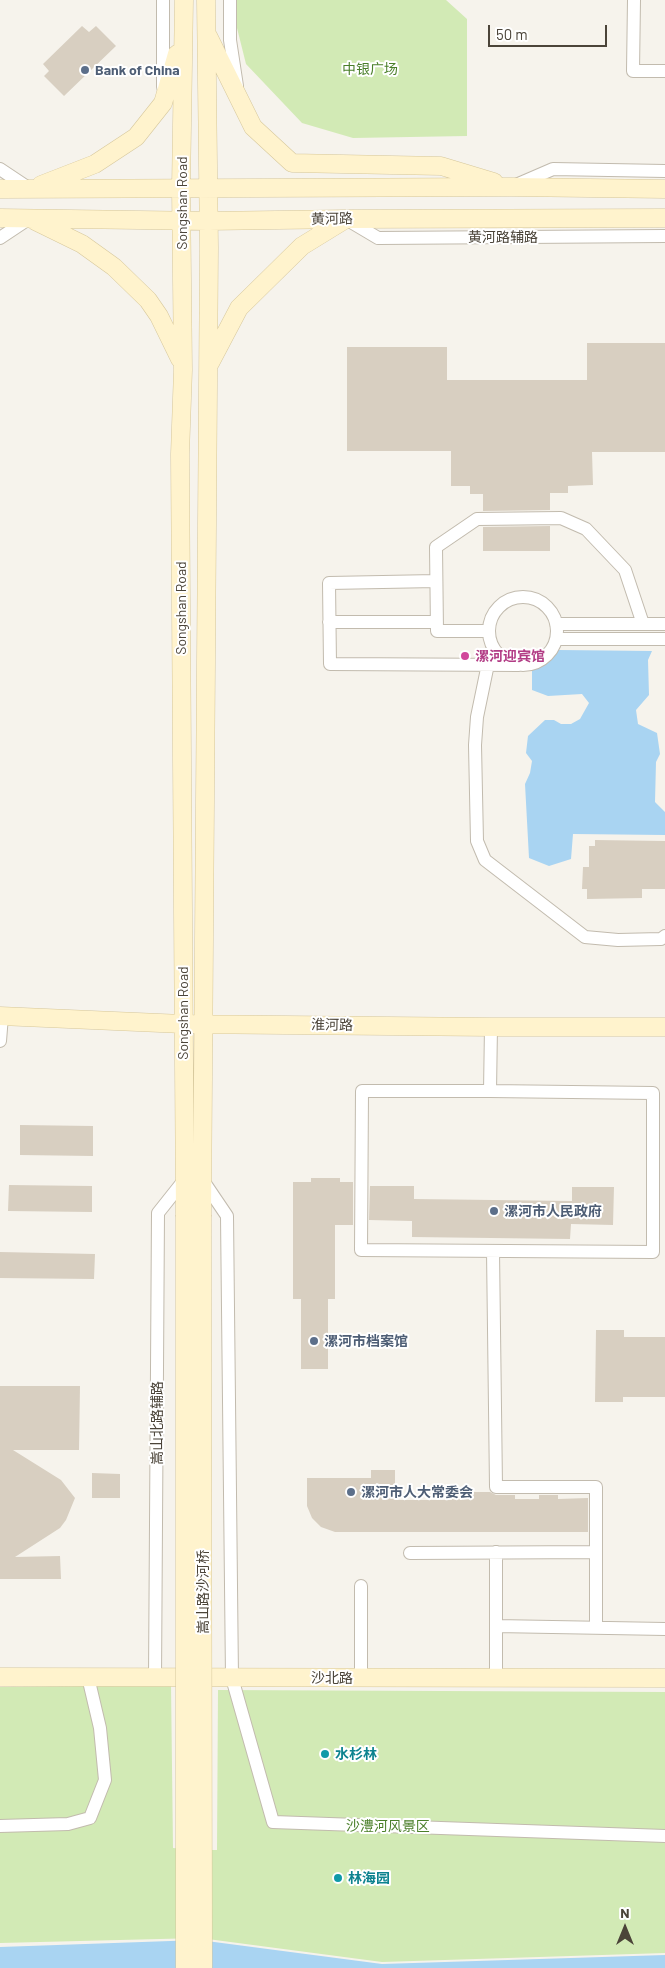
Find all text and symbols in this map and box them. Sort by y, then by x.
scale bar [490,15,609,47]
text: 50 m [496,25,528,43]
park label: 中银广场 [342,61,398,77]
place label: Bank of China [95,62,180,78]
marker: Bank of China [79,64,91,76]
street label: Songshan Road [174,156,190,250]
street label: 黄河路 [311,210,353,228]
street label: 黄河路辅路 [468,229,538,245]
street label: Songshan Road [173,561,189,655]
place label: 漯河迎宾馆 [475,648,545,664]
marker: 漯河迎宾馆 [459,650,471,662]
street label: Songshan Road [175,966,191,1060]
street label: 淮河路 [311,1016,353,1034]
place label: 漯河市人民政府 [504,1203,602,1219]
marker: 漯河市人民政府 [488,1205,500,1217]
place label: 漯河市档案馆 [324,1333,408,1349]
marker: 漯河市档案馆 [308,1335,320,1347]
street label: 嵩山北路辅路 [149,1381,165,1465]
place label: 漯河市人大常委会 [361,1484,473,1500]
marker: 漯河市人大常委会 [345,1486,357,1498]
street label: 嵩山路沙河桥 [195,1550,211,1634]
street label: 沙北路 [311,1670,353,1686]
place label: 水杉林 [335,1746,377,1762]
marker: 水杉林 [319,1748,331,1760]
park label: 沙澧河风景区 [346,1818,430,1834]
place label: 林海园 [348,1870,390,1886]
marker: 林海园 [332,1872,344,1884]
north arrow [600,1903,650,1953]
text: N [620,1904,630,1921]

